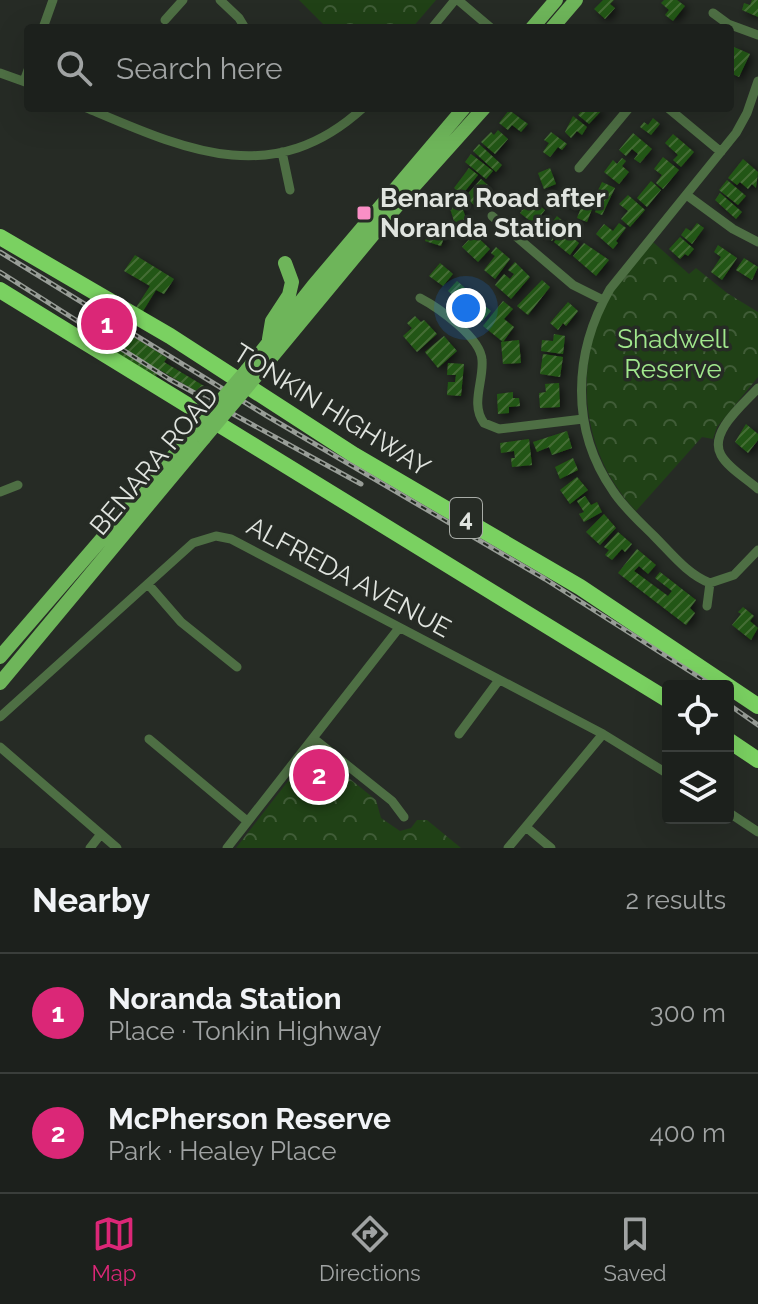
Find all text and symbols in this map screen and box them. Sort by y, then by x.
search box [24,24,734,112]
icon: search [52,46,96,90]
text: Search here [116,51,283,86]
place label: Benara Road after Noranda Station [380,183,606,243]
marker: Benara Road after Noranda Station [355,204,373,222]
your location [446,288,486,328]
pin: 1 [81,294,133,354]
park label: Shadwell Reserve [617,324,730,384]
street label: TONKIN HIGHWAY [228,337,436,483]
street label: BENARA ROAD [84,381,224,541]
road number: 4 [450,498,482,538]
street label: ALFREDA AVENUE [242,511,456,643]
map controls [662,680,734,824]
button: locate [662,680,734,752]
pin: 2 [293,745,345,805]
button: layers [662,752,734,824]
text: Nearby [32,880,150,920]
text: 2 results [626,885,726,915]
text: Noranda Station [108,981,342,1016]
text: 1 [52,998,64,1028]
text: 300 m [650,998,726,1028]
text: Place · Tonkin Highway [108,1016,381,1046]
text: McPherson Reserve [108,1101,391,1136]
text: 2 [51,1118,65,1148]
text: 400 m [649,1118,726,1148]
text: Park · Healey Place [108,1136,336,1166]
tab: Map [91,1212,136,1286]
tab: Directions [319,1212,421,1286]
tab: Saved [604,1212,667,1286]

